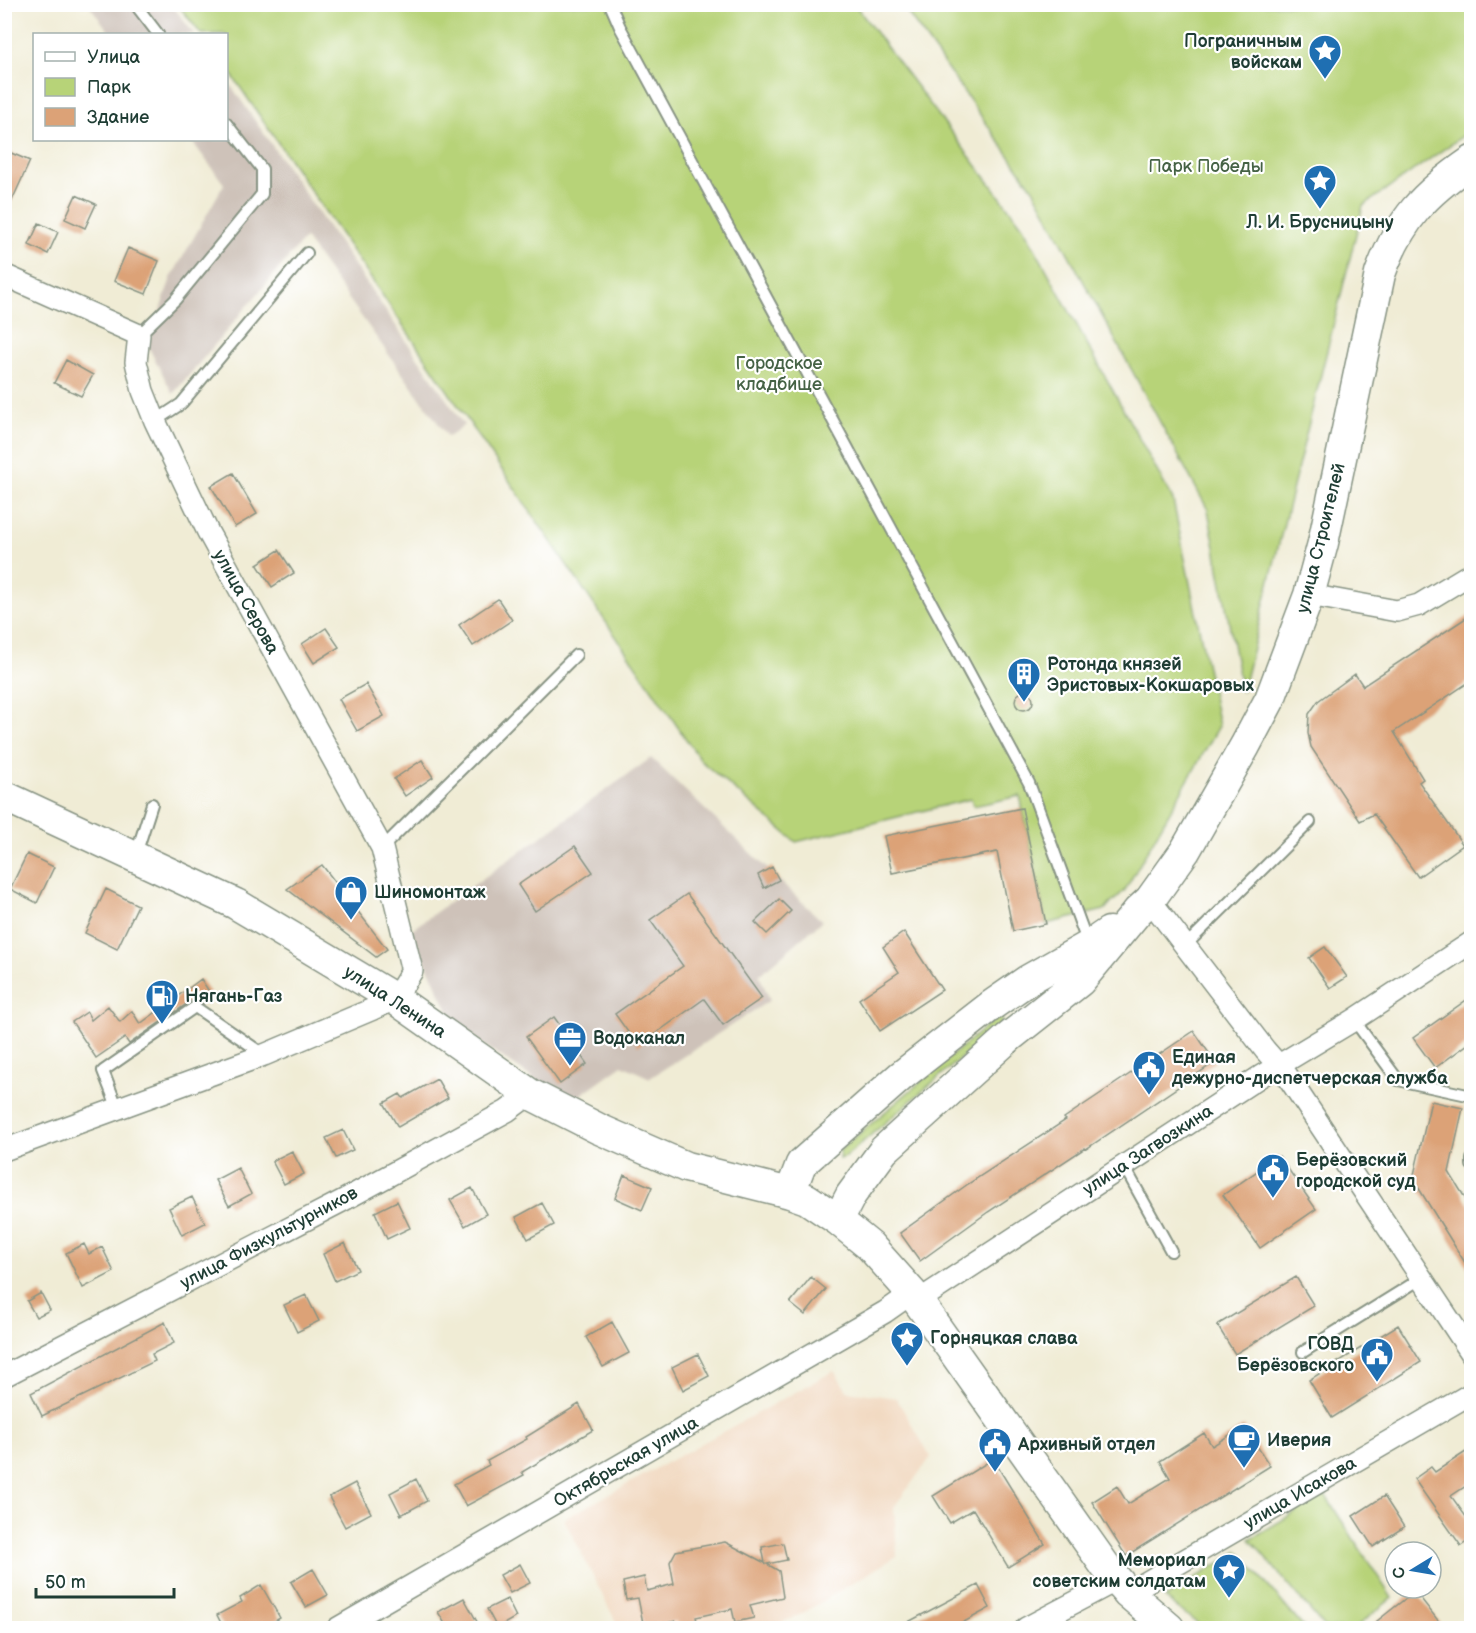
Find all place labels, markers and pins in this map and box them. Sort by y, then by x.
place label: Пограничным войскам [1184,31,1302,73]
place icon: Пограничным войскам [1307,33,1343,80]
place icon: Л. И. Брусницыну [1302,163,1338,210]
place label: Л. И. Брусницыну [1245,212,1394,233]
place label: Ротонда князей Эристовых-Кокшаровых [1047,654,1255,696]
building icon: Ротонда князей Эристовых-Кокшаровых [1006,656,1042,703]
shop icon: Шиномонтаж [333,874,369,921]
place label: Шиномонтаж [374,882,486,903]
fuel station icon: Нягань-Газ [144,978,180,1025]
place label: Нягань-Газ [185,986,283,1007]
office icon: Водоканал [552,1020,588,1067]
place label: Водоканал [593,1028,685,1049]
place label: Единая дежурно-диспетчерская служба [1171,1047,1448,1089]
public building icon: Единая дежурно-диспетчерская служба [1131,1049,1167,1096]
place label: Берёзовский городской суд [1296,1150,1416,1192]
public building icon: Берёзовский городской суд [1255,1152,1291,1199]
place icon: Горняцкая слава [889,1320,925,1367]
place label: Горняцкая слава [930,1328,1078,1349]
place label: ГОВД Берёзовского [1237,1334,1354,1376]
public building icon: ГОВД Берёзовского [1359,1336,1395,1383]
cafe icon: Иверия [1226,1422,1262,1469]
public building icon: Архивный отдел [977,1426,1013,1473]
place label: Иверия [1267,1430,1332,1451]
place label: Архивный отдел [1017,1434,1156,1455]
place label: Мемориал советским солдатам [1032,1550,1206,1592]
place icon: Мемориал советским солдатам [1211,1552,1247,1599]

